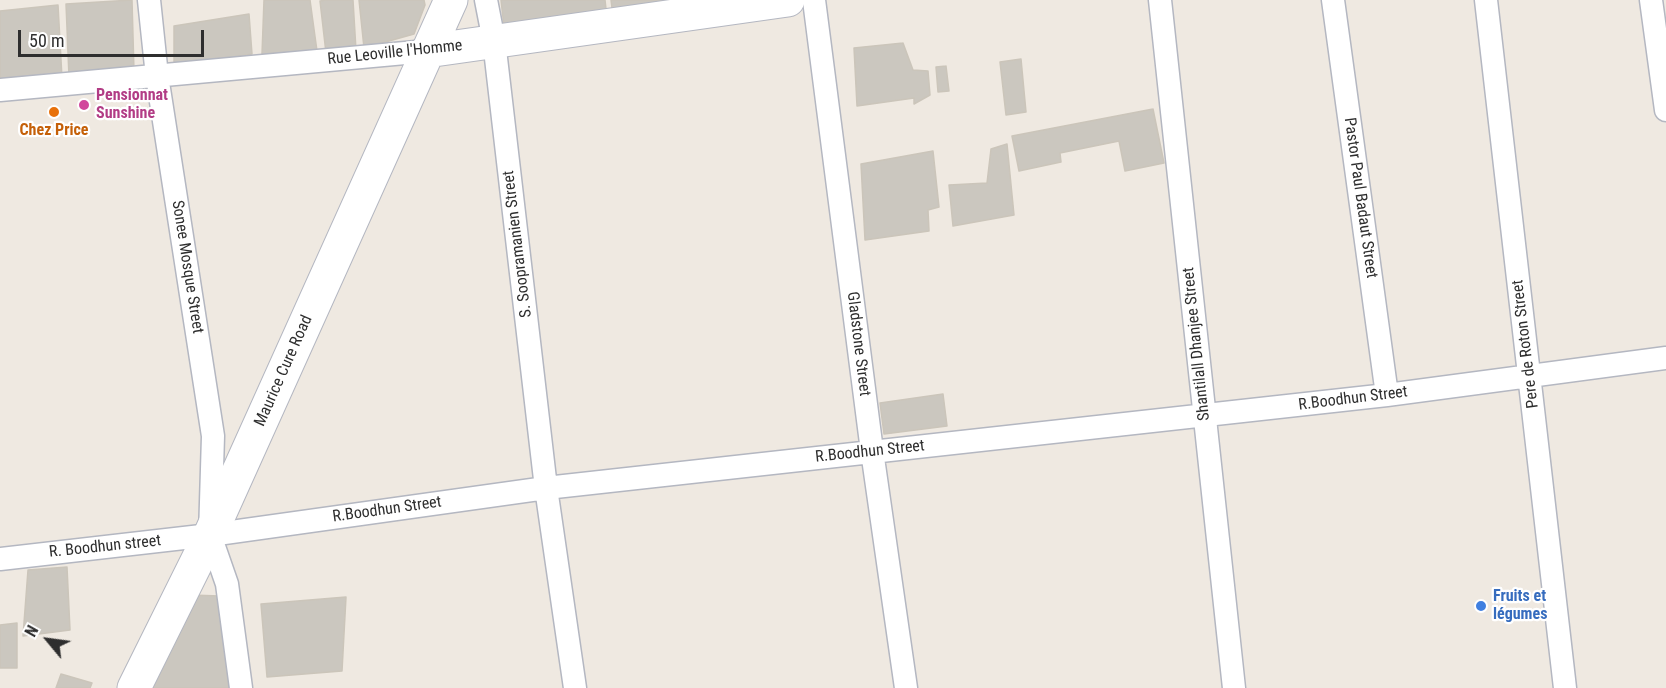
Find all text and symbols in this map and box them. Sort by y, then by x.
scale bar [21,18,207,56]
text: 50 m [29,30,64,51]
street label: Rue Leoville l'Homme [327,36,463,70]
place label: Pensionnat Sunshine [96,86,168,124]
marker: Pensionnat Sunshine [77,98,91,112]
marker: Chez Price [47,105,61,119]
street label: Pastor Paul Badaut Street [1339,116,1381,280]
place label: Chez Price [19,121,89,141]
street label: S. Soopramanien Street [499,169,537,319]
street label: Sonee Mosque Street [167,199,207,335]
street label: Shantilall Dhanjee Street [1179,266,1215,422]
street label: Pere de Roton Street [1509,279,1543,409]
street label: Gladstone Street [842,291,874,397]
street label: Maurice Cure Road [251,313,317,429]
street label: R.Boodhun Street [1297,383,1409,415]
street label: R.Boodhun Street [814,437,926,467]
street label: R.Boodhun Street [331,493,443,527]
street label: R. Boodhun street [48,532,162,562]
place label: Fruits et légumes [1493,587,1547,625]
marker: Fruits et légumes [1474,599,1488,613]
north arrow [18,610,78,670]
text: N [21,622,42,640]

